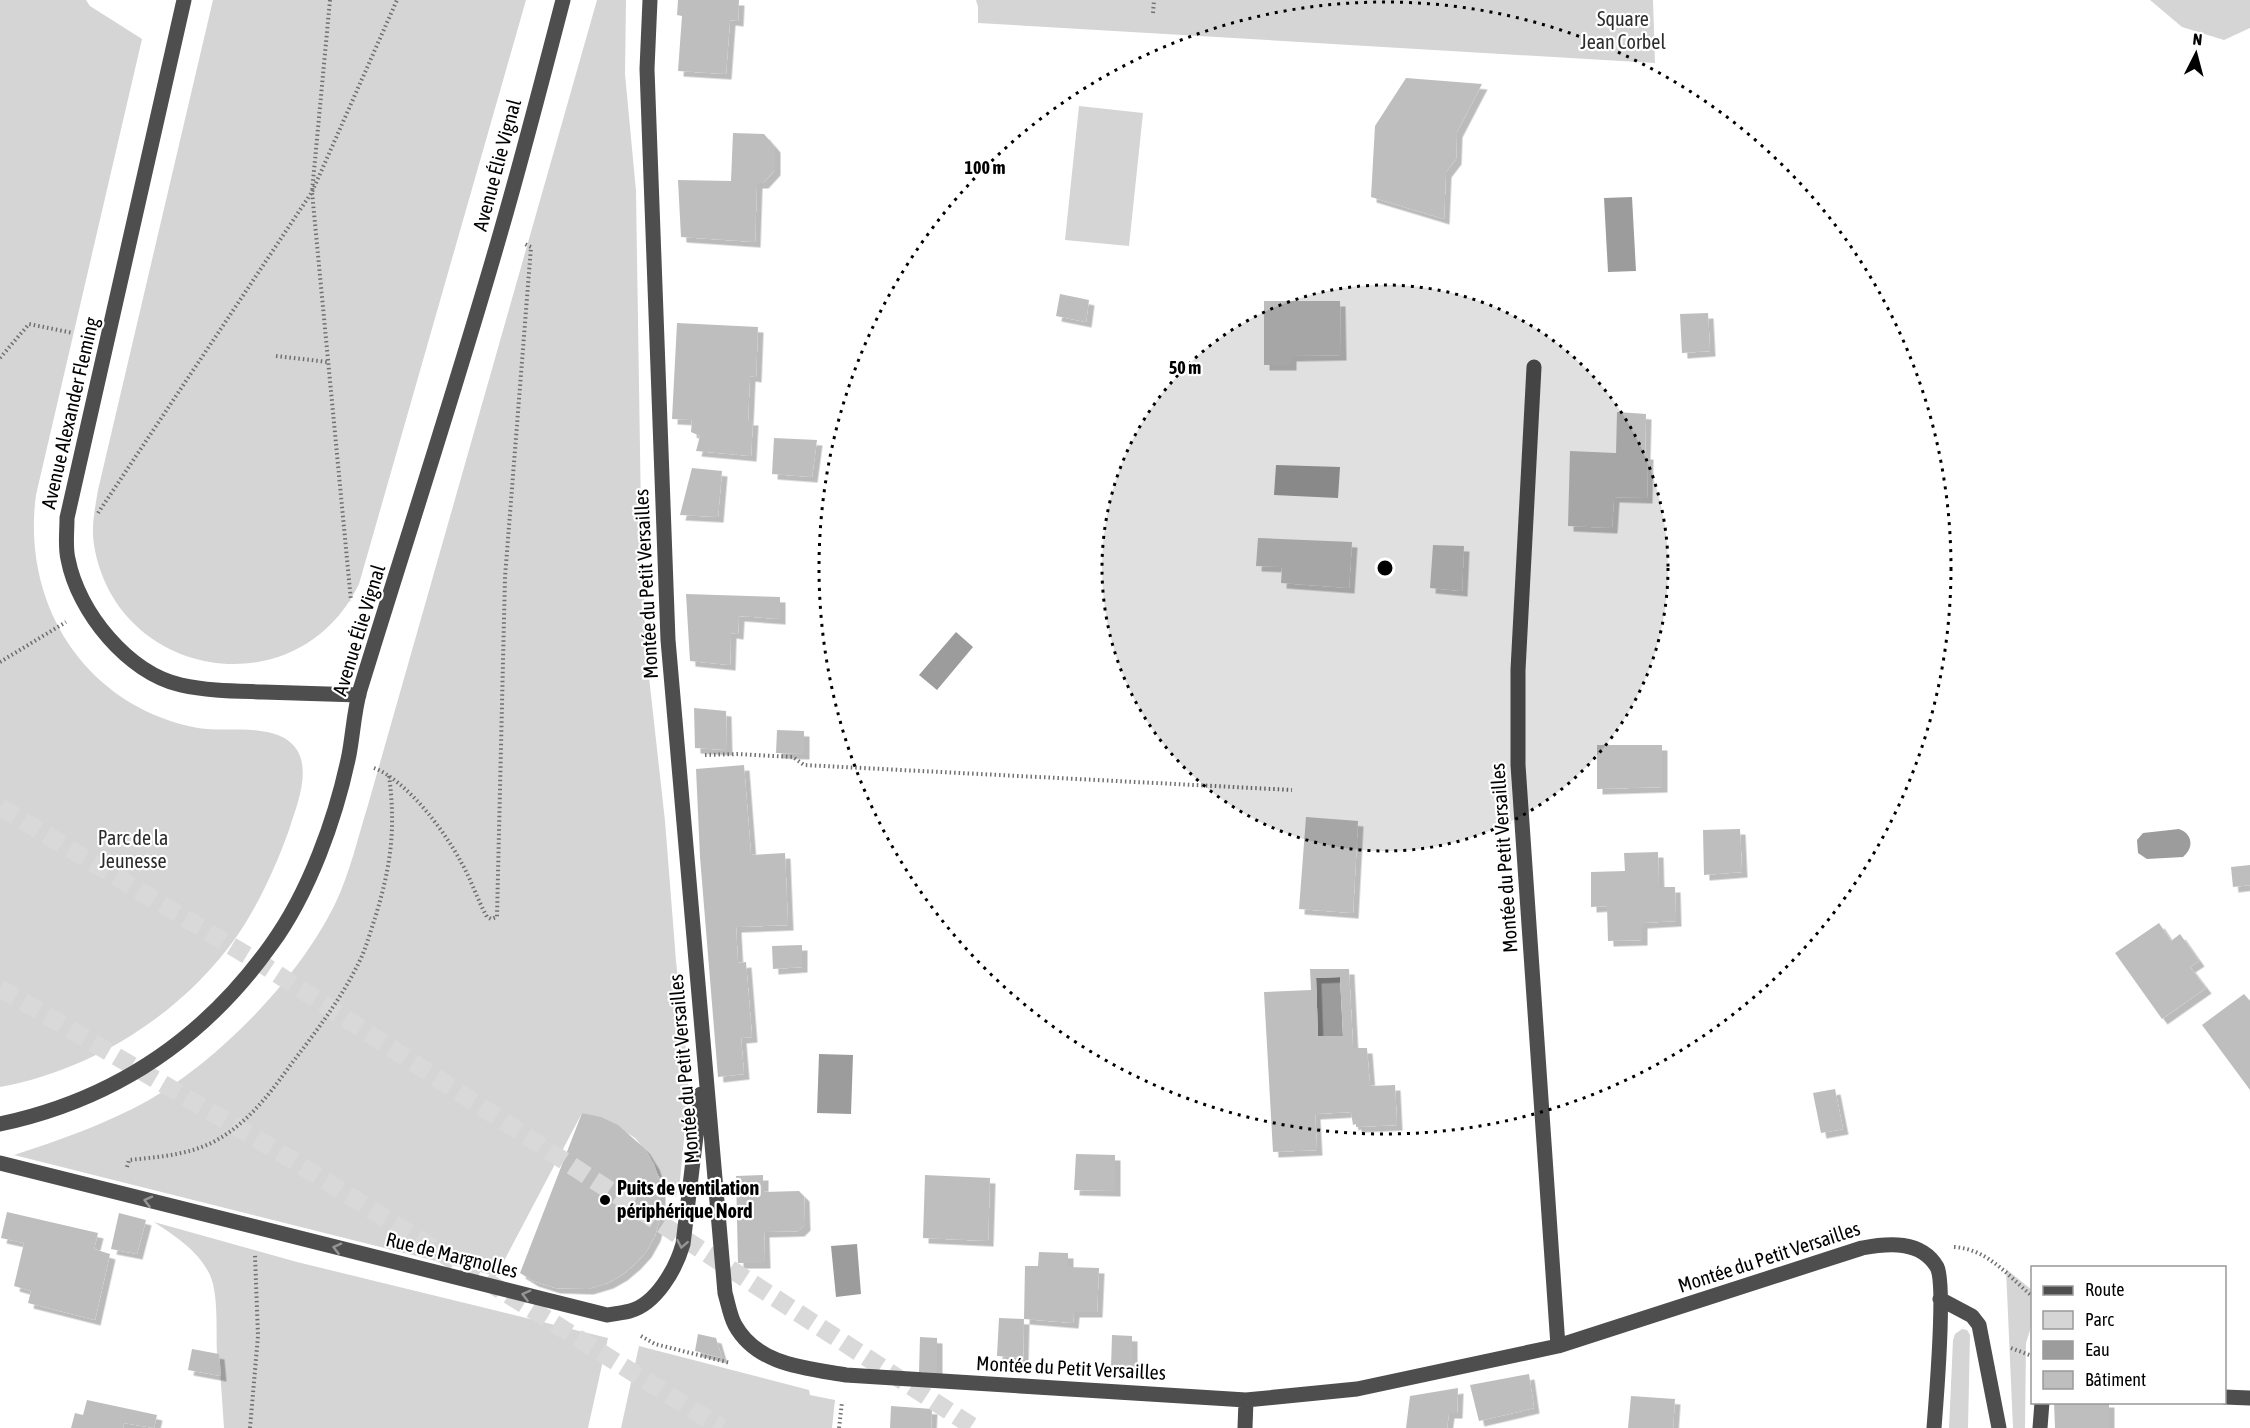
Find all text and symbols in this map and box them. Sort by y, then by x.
park label: Square Jean Corbel [1580,7,1666,53]
north arrow [2166,24,2226,84]
text: N [2192,30,2203,49]
street label: Avenue Élie Vignal [468,96,525,233]
text: 100 m [965,157,1005,178]
street label: Avenue Alexander Fleming [36,315,103,511]
text: 50 m [1169,357,1201,378]
street label: Montée du Petit Versailles [629,489,662,679]
centre of rings [1375,558,1395,578]
street label: Avenue Élie Vignal [328,561,390,698]
street label: Montée du Petit Versailles [1485,762,1522,954]
park label: Parc de la Jeunesse [98,826,168,872]
street label: Montée du Petit Versailles [664,973,703,1165]
place label: Puits de ventilation périphérique Nord [617,1176,759,1222]
marker: Puits de ventilation périphérique Nord [598,1193,612,1207]
one-way arrow [143,1195,153,1208]
street label: Montée du Petit Versailles [1675,1216,1863,1297]
street label: Rue de Margnolles [384,1227,520,1282]
one-way arrow [676,1239,689,1249]
one-way arrow [332,1243,342,1256]
legend [2031,1266,2226,1404]
text: Route [2085,1279,2124,1300]
one-way arrow [522,1290,532,1303]
text: Parc [2085,1309,2114,1330]
text: Eau [2085,1339,2110,1360]
street label: Montée du Petit Versailles [976,1351,1166,1384]
text: Bâtiment [2085,1369,2146,1390]

